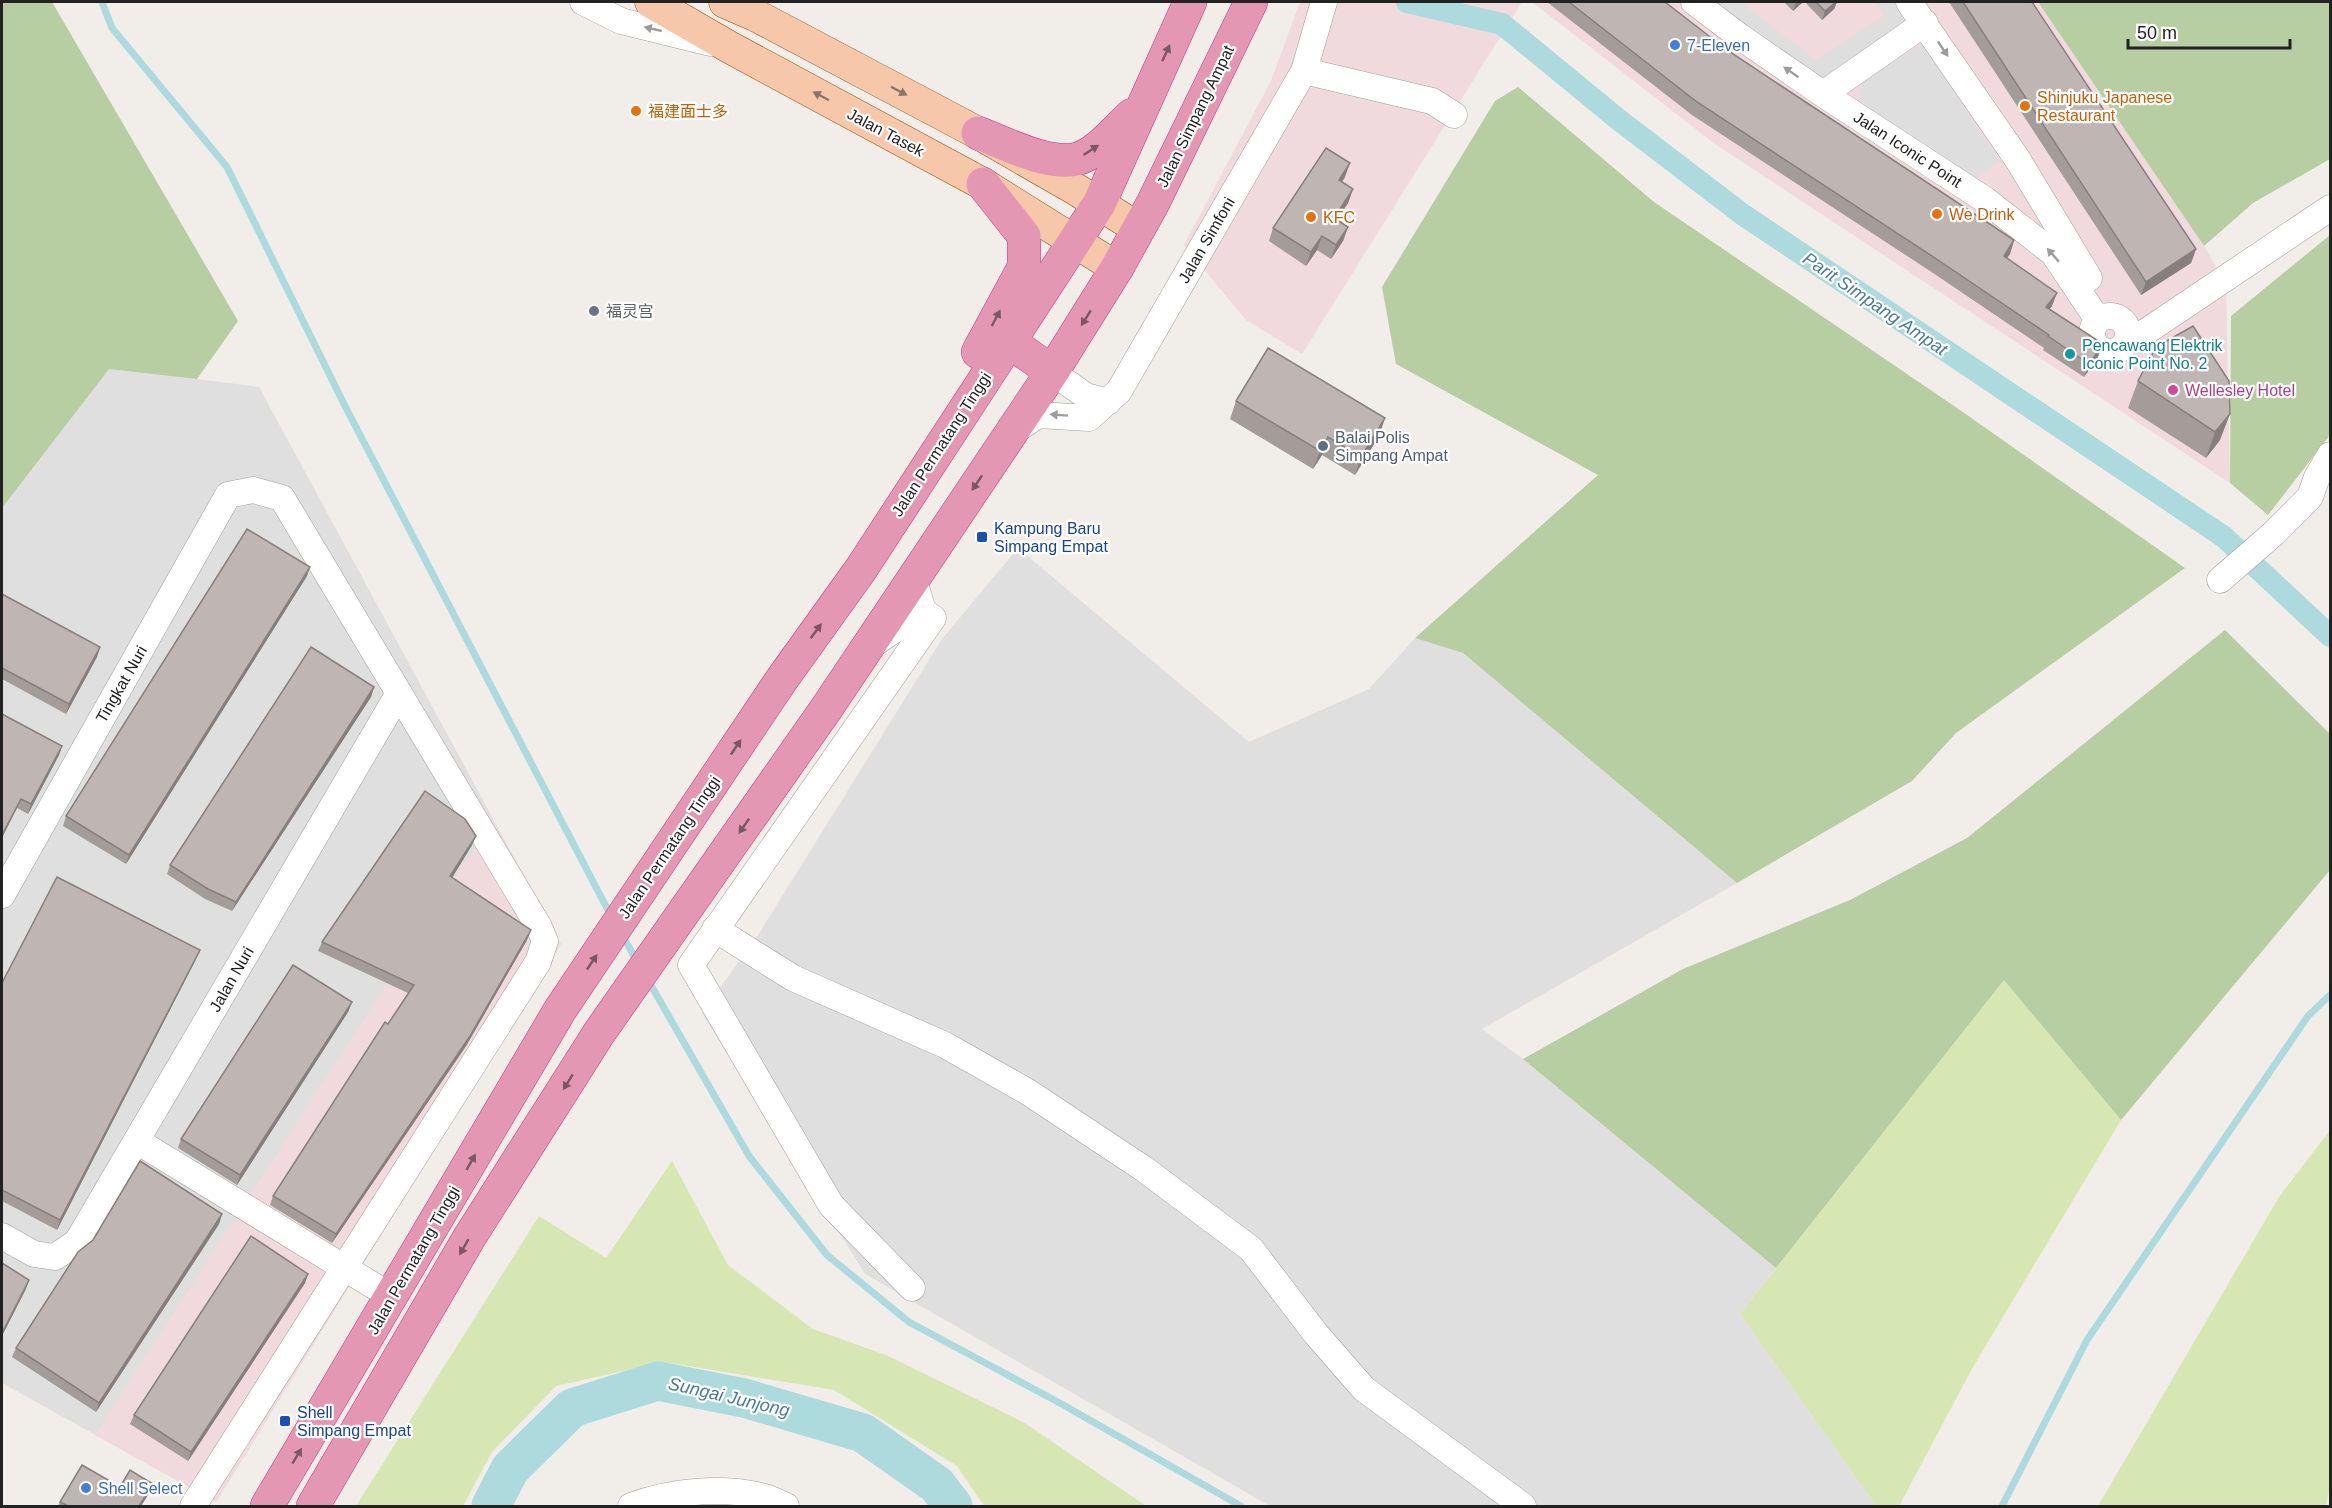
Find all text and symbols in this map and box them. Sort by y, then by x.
scale bar [2128,12,2290,50]
text: 50 m [2137,23,2177,43]
one-way arrow [644,24,663,34]
place label: 7-Eleven [1687,37,1750,54]
marker: 7-Eleven [1668,38,1682,52]
one-way arrow [1937,41,1949,57]
street label: Jalan Simpang Ampat [1154,42,1237,190]
one-way arrow [1162,45,1171,62]
one-way arrow [1783,66,1799,78]
one-way arrow [891,86,908,96]
place label: Shinjuku Japanese Restaurant [2037,89,2172,124]
one-way arrow [812,91,829,101]
marker: Shinjuku Japanese Restaurant [2018,99,2032,113]
place label: 福建面士多 [648,103,728,120]
marker: 福建面士多 [629,104,643,118]
street label: Jalan Tasek [845,105,928,160]
street label: Jalan Iconic Point [1851,108,1965,191]
one-way arrow [1083,144,1099,156]
street label: Jalan Simfoni [1175,194,1238,286]
place label: We Drink [1949,206,2015,223]
marker: We Drink [1930,207,1944,221]
place label: KFC [1323,209,1355,226]
marker: KFC [1304,210,1318,224]
one-way arrow [2047,247,2060,263]
water label: Parit Simpang Ampat [1799,248,1952,360]
place label: 福灵宫 [606,303,654,320]
marker: 福灵宫 [587,304,601,318]
one-way arrow [991,309,1001,326]
one-way arrow [1080,310,1091,326]
place label: Pencawang Elektrik Iconic Point No. 2 [2082,337,2224,372]
marker: Pencawang Elektrik Iconic Point No. 2 [2063,347,2077,361]
street label: Jalan Permatang Tinggi [889,369,994,519]
place label: Wellesley Hotel [2185,382,2295,399]
marker: Wellesley Hotel [2166,383,2180,397]
one-way arrow [1049,411,1068,420]
place label: Balai Polis Simpang Ampat [1335,429,1449,464]
marker: Balai Polis Simpang Ampat [1316,439,1330,453]
one-way arrow [971,475,982,491]
place label: Kampung Baru Simpang Empat [994,520,1108,555]
marker: Kampung Baru Simpang Empat [975,530,989,544]
one-way arrow [810,624,822,640]
street label: Tingkat Nuri [93,643,150,726]
one-way arrow [730,740,742,756]
street label: Jalan Permatang Tinggi [615,773,723,922]
one-way arrow [738,817,750,833]
street label: Jalan Nuri [206,944,257,1015]
one-way arrow [586,954,598,970]
one-way arrow [562,1074,573,1090]
one-way arrow [466,1153,476,1170]
street label: Jalan Permatang Tinggi [364,1183,463,1337]
one-way arrow [459,1239,469,1256]
water label: Sungai Junjong [666,1373,792,1421]
place label: Shell Simpang Empat [297,1404,411,1439]
marker: Shell Simpang Empat [278,1414,292,1428]
one-way arrow [292,1447,302,1464]
place label: Shell Select [98,1480,183,1497]
marker: Shell Select [79,1481,93,1495]

